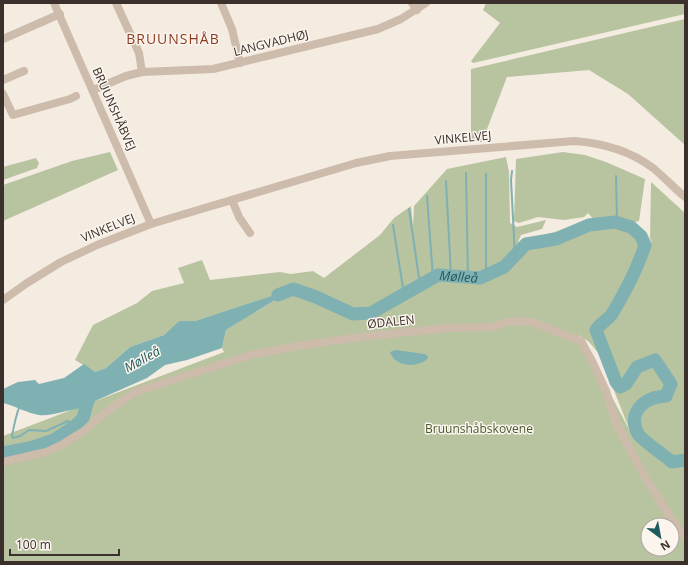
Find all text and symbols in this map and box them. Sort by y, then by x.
street label: LANGVADHØJ [232,25,310,60]
district label: BRUUNSHÅB [126,29,220,48]
street label: BRUUNSHÅBVEJ [88,64,140,153]
street label: VINKELVEJ [434,127,492,148]
street label: VINKELVEJ [78,209,137,246]
water label: Mølleå [439,266,479,287]
street label: ØDALEN [366,311,416,332]
water label: Mølleå [121,341,164,376]
park label: Bruunshåbskovene [425,420,533,437]
north arrow [640,517,680,557]
scale bar [10,531,119,557]
text: 100 m [16,536,51,553]
text: N [658,537,673,555]

